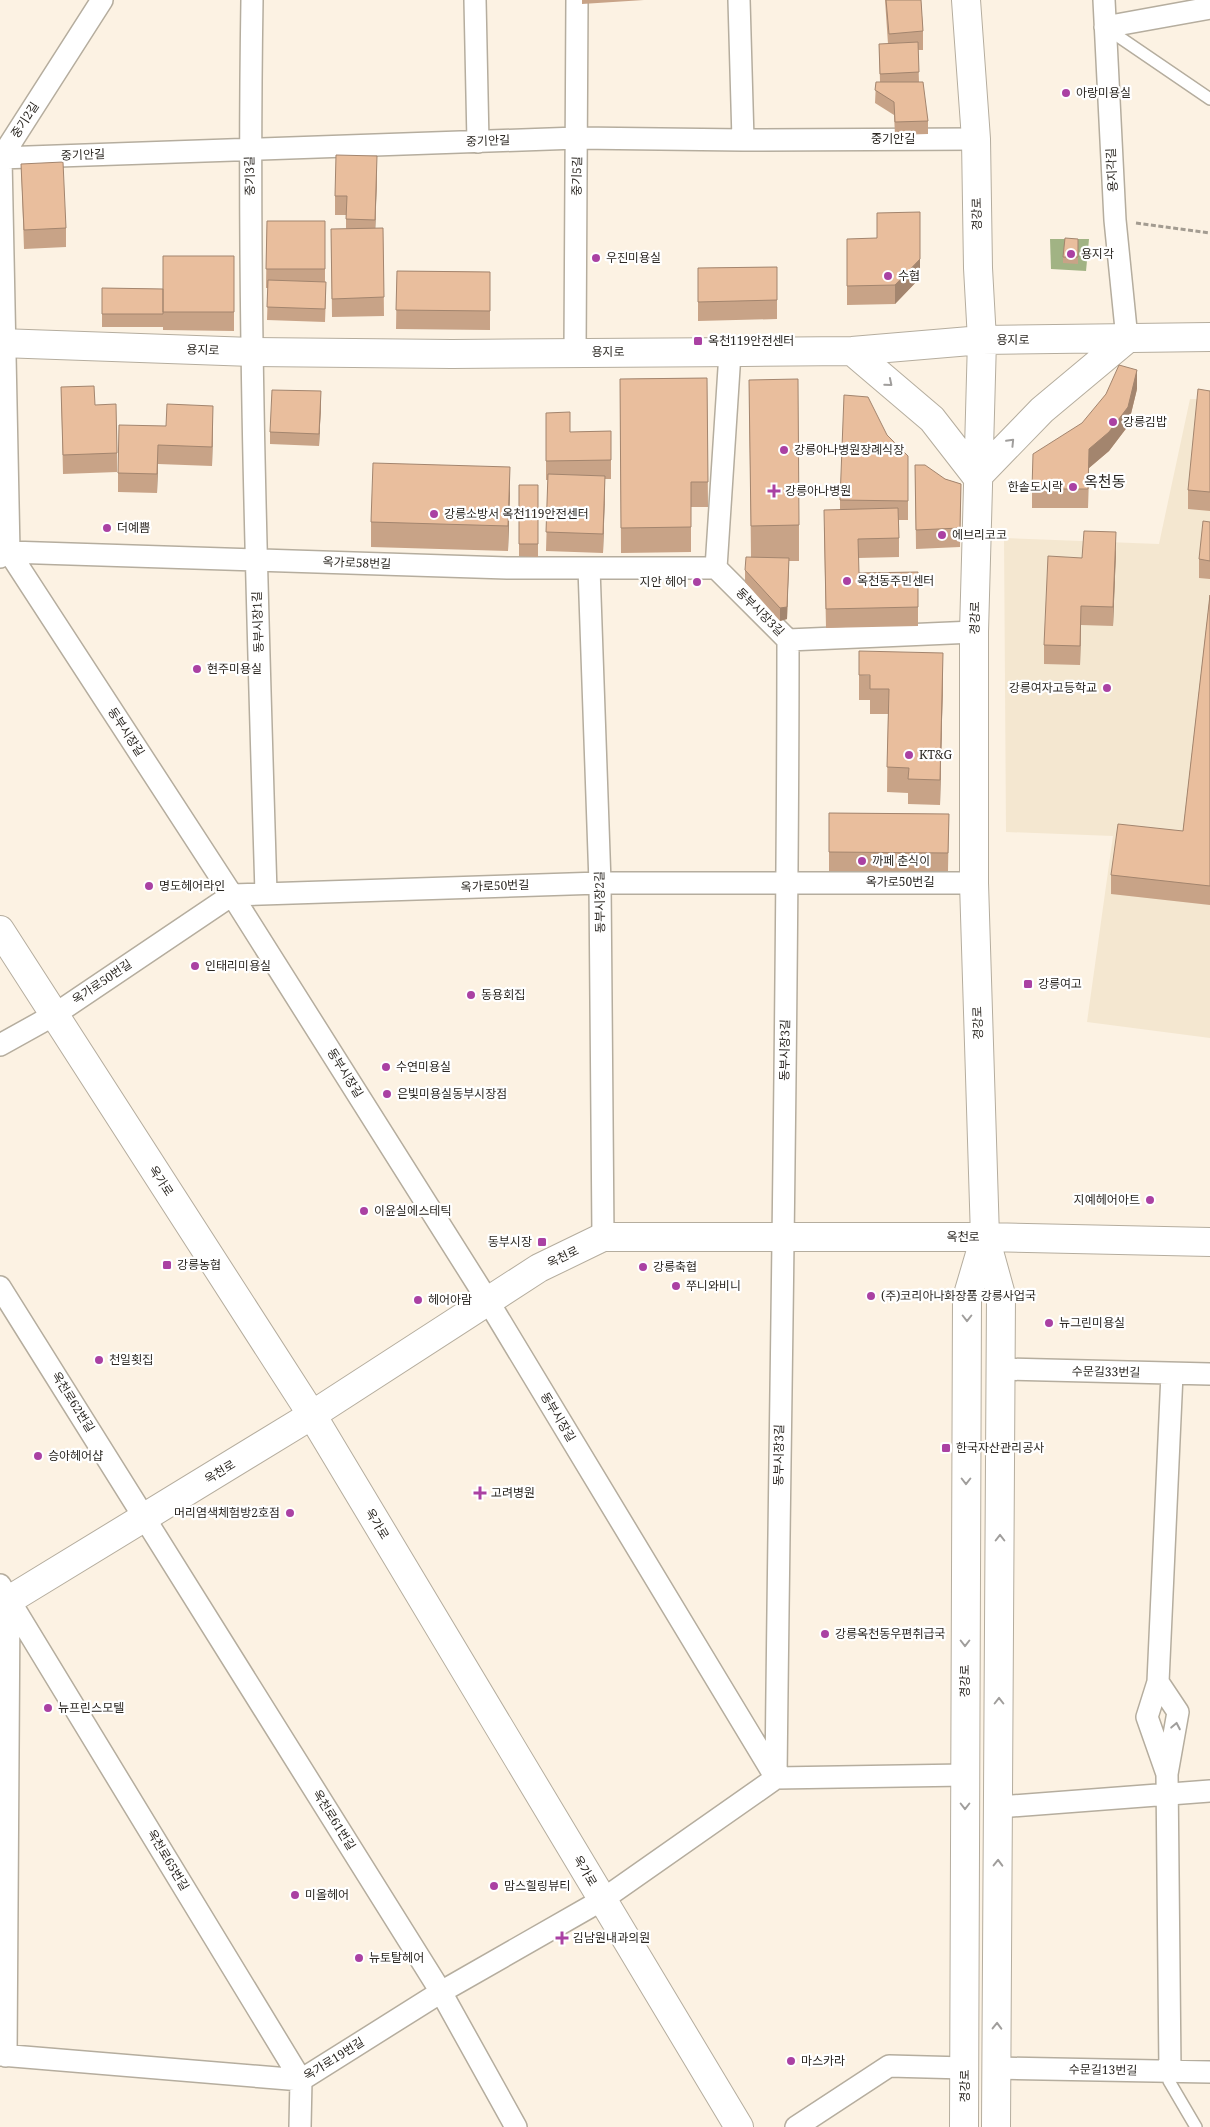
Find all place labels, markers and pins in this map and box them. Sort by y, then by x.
place label: 아랑미용실 [1076,84,1131,101]
marker: 아랑미용실 [1060,87,1072,99]
place label: 용지각 [1081,245,1114,262]
marker: 용지각 [1065,248,1077,260]
place label: 우진미용실 [606,249,661,266]
marker: 우진미용실 [590,252,602,264]
place label: 수협 [898,267,920,284]
marker: 수협 [882,270,894,282]
place label: 옥천119안전센터 [708,332,794,349]
marker: 옥천119안전센터 [692,335,704,347]
place label: 강릉김밥 [1123,413,1167,430]
marker: 강릉김밥 [1107,416,1119,428]
place label: 강릉아나병원장례식장 [794,441,904,458]
marker: 강릉아나병원장례식장 [778,444,790,456]
place label: 한솥도시락 [1008,478,1063,495]
marker: 한솥도시락 [1067,481,1079,493]
place label: 강릉아나병원 [785,482,851,499]
marker: 강릉아나병원 [767,484,781,498]
place label: 강릉소방서 옥천119안전센터 [444,505,589,522]
marker: 강릉소방서 옥천119안전센터 [428,508,440,520]
place label: 더예쁨 [117,519,150,536]
marker: 더예쁨 [101,522,113,534]
place label: 에브리코코 [952,526,1007,543]
marker: 에브리코코 [936,529,948,541]
place label: 옥천동주민센터 [857,572,934,589]
place label: 지안 헤어 [640,573,687,590]
marker: 옥천동주민센터 [841,575,853,587]
marker: 지안 헤어 [691,576,703,588]
place label: 현주미용실 [207,660,262,677]
marker: 현주미용실 [191,663,203,675]
place label: 강릉여자고등학교 [1009,679,1097,696]
marker: 강릉여자고등학교 [1101,682,1113,694]
place label: KT&G [919,746,953,763]
marker: KT&G [903,749,915,761]
place label: 까페 춘식이 [872,852,930,869]
marker: 까페 춘식이 [856,855,868,867]
place label: 명도헤어라인 [159,877,225,894]
marker: 명도헤어라인 [143,880,155,892]
place label: 인태리미용실 [205,957,271,974]
marker: 인태리미용실 [189,960,201,972]
place label: 강릉여고 [1038,975,1082,992]
marker: 강릉여고 [1022,978,1034,990]
place label: 동용회집 [481,986,525,1003]
marker: 동용회집 [465,989,477,1001]
place label: 수연미용실 [396,1058,451,1075]
marker: 수연미용실 [380,1061,392,1073]
place label: 은빛미용실동부시장점 [397,1085,507,1102]
marker: 은빛미용실동부시장점 [381,1088,393,1100]
place label: 지예헤어아트 [1074,1191,1140,1208]
marker: 지예헤어아트 [1144,1194,1156,1206]
place label: 이윤실에스테틱 [374,1202,451,1219]
marker: 이윤실에스테틱 [358,1205,370,1217]
place label: 동부시장 [488,1233,532,1250]
marker: 동부시장 [536,1236,548,1248]
place label: 강릉농협 [177,1256,221,1273]
place label: 강릉축협 [653,1258,697,1275]
marker: 강릉농협 [161,1259,173,1271]
marker: 강릉축협 [637,1261,649,1273]
place label: 쭈니와비니 [686,1277,741,1294]
marker: 쭈니와비니 [670,1280,682,1292]
place label: (주)코리아나화장품 강릉사업국 [881,1287,1036,1304]
marker: (주)코리아나화장품 강릉사업국 [865,1290,877,1302]
place label: 헤어아람 [428,1291,472,1308]
marker: 헤어아람 [412,1294,424,1306]
place label: 뉴그린미용실 [1059,1314,1125,1331]
marker: 뉴그린미용실 [1043,1317,1055,1329]
place label: 천일횟집 [109,1351,153,1368]
marker: 천일횟집 [93,1354,105,1366]
place label: 한국자산관리공사 [956,1439,1044,1456]
marker: 한국자산관리공사 [940,1442,952,1454]
place label: 승아헤어샵 [48,1447,103,1464]
marker: 승아헤어샵 [32,1450,44,1462]
place label: 고려병원 [491,1484,535,1501]
marker: 고려병원 [473,1486,487,1500]
place label: 머리염색체험방2호점 [174,1504,280,1521]
marker: 머리염색체험방2호점 [284,1507,296,1519]
place label: 강릉옥천동우편취급국 [835,1625,945,1642]
marker: 강릉옥천동우편취급국 [819,1628,831,1640]
place label: 뉴프린스모텔 [58,1699,124,1716]
marker: 뉴프린스모텔 [42,1702,54,1714]
place label: 맘스힐링뷰티 [504,1877,570,1894]
marker: 맘스힐링뷰티 [488,1880,500,1892]
place label: 미올헤어 [305,1886,349,1903]
marker: 미올헤어 [289,1889,301,1901]
place label: 김남원내과의원 [573,1929,650,1946]
marker: 김남원내과의원 [555,1931,569,1945]
place label: 뉴토탈헤어 [369,1949,424,1966]
marker: 뉴토탈헤어 [353,1952,365,1964]
place label: 마스카라 [801,2052,845,2069]
marker: 마스카라 [785,2055,797,2067]

